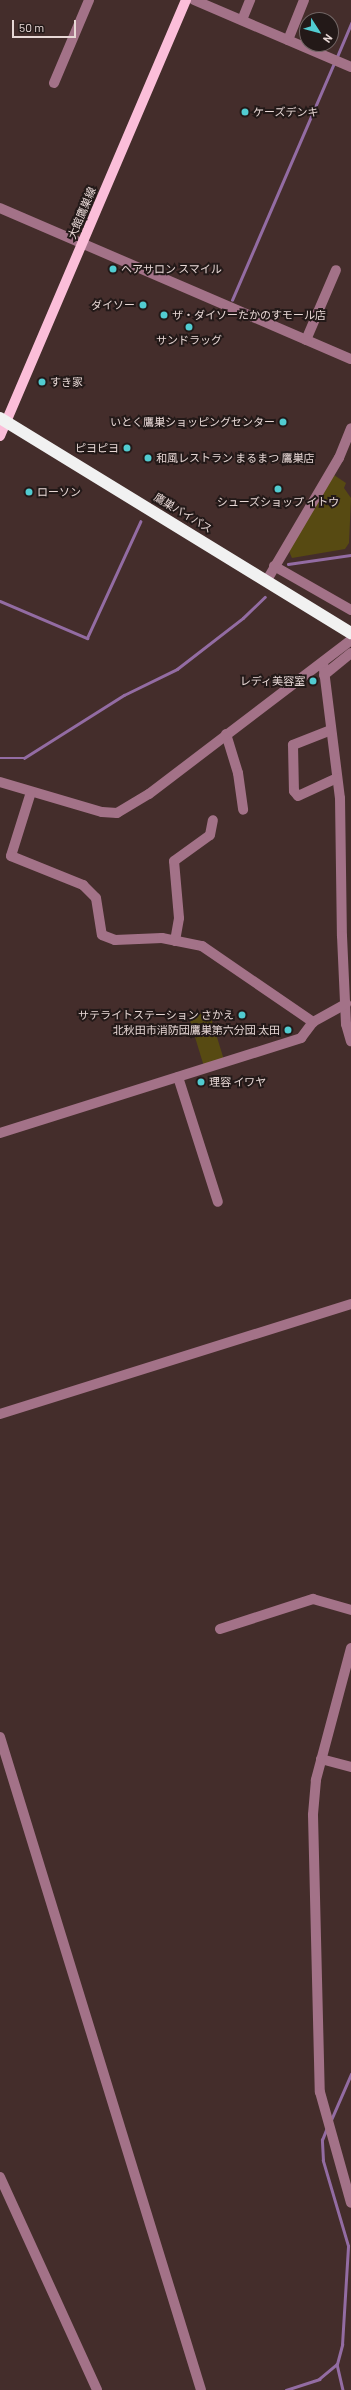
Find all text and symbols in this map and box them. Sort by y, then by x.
scale bar [14,12,78,38]
north arrow [299,12,339,52]
text: 50 m [19,20,44,34]
text: N [321,32,336,46]
place label: ケーズデンキ [253,105,319,119]
marker: ケーズデンキ [240,107,250,117]
street label: 大館鷹巣線 [65,185,99,241]
place label: ヘアサロン スマイル [121,262,222,276]
marker: ヘアサロン スマイル [108,264,118,274]
place label: ダイソー [91,298,135,312]
marker: ダイソー [138,300,148,310]
place label: ザ・ダイソーたかのすモール店 [172,308,326,322]
marker: ザ・ダイソーたかのすモール店 [159,310,169,320]
marker: サンドラッグ [184,322,194,332]
place label: サンドラッグ [156,333,222,347]
place label: すき家 [50,375,83,389]
marker: すき家 [37,377,47,387]
place label: いとく鷹巣ショッピングセンター [110,415,275,429]
marker: いとく鷹巣ショッピングセンター [278,417,288,427]
place label: ピヨピヨ [75,441,119,455]
marker: ピヨピヨ [122,443,132,453]
place label: 和風レストラン まるまつ 鷹巣店 [156,451,314,465]
marker: 和風レストラン まるまつ 鷹巣店 [143,453,153,463]
marker: シューズショップ イトウ [273,484,283,494]
place label: ローソン [37,485,81,499]
marker: ローソン [24,487,34,497]
street label: 鷹巣バイパス [151,490,215,536]
place label: シューズショップ イトウ [216,495,340,509]
place label: レディ美容室 [239,674,305,688]
marker: レディ美容室 [308,676,318,686]
place label: サテライトステーション さかえ [78,1008,234,1022]
marker: サテライトステーション さかえ [237,1010,247,1020]
place label: 北秋田市消防団鷹巣第六分団 太田 [113,1023,280,1037]
marker: 北秋田市消防団鷹巣第六分団 太田 [283,1025,293,1035]
place label: 理容 イワヤ [209,1075,266,1089]
marker: 理容 イワヤ [196,1077,206,1087]

